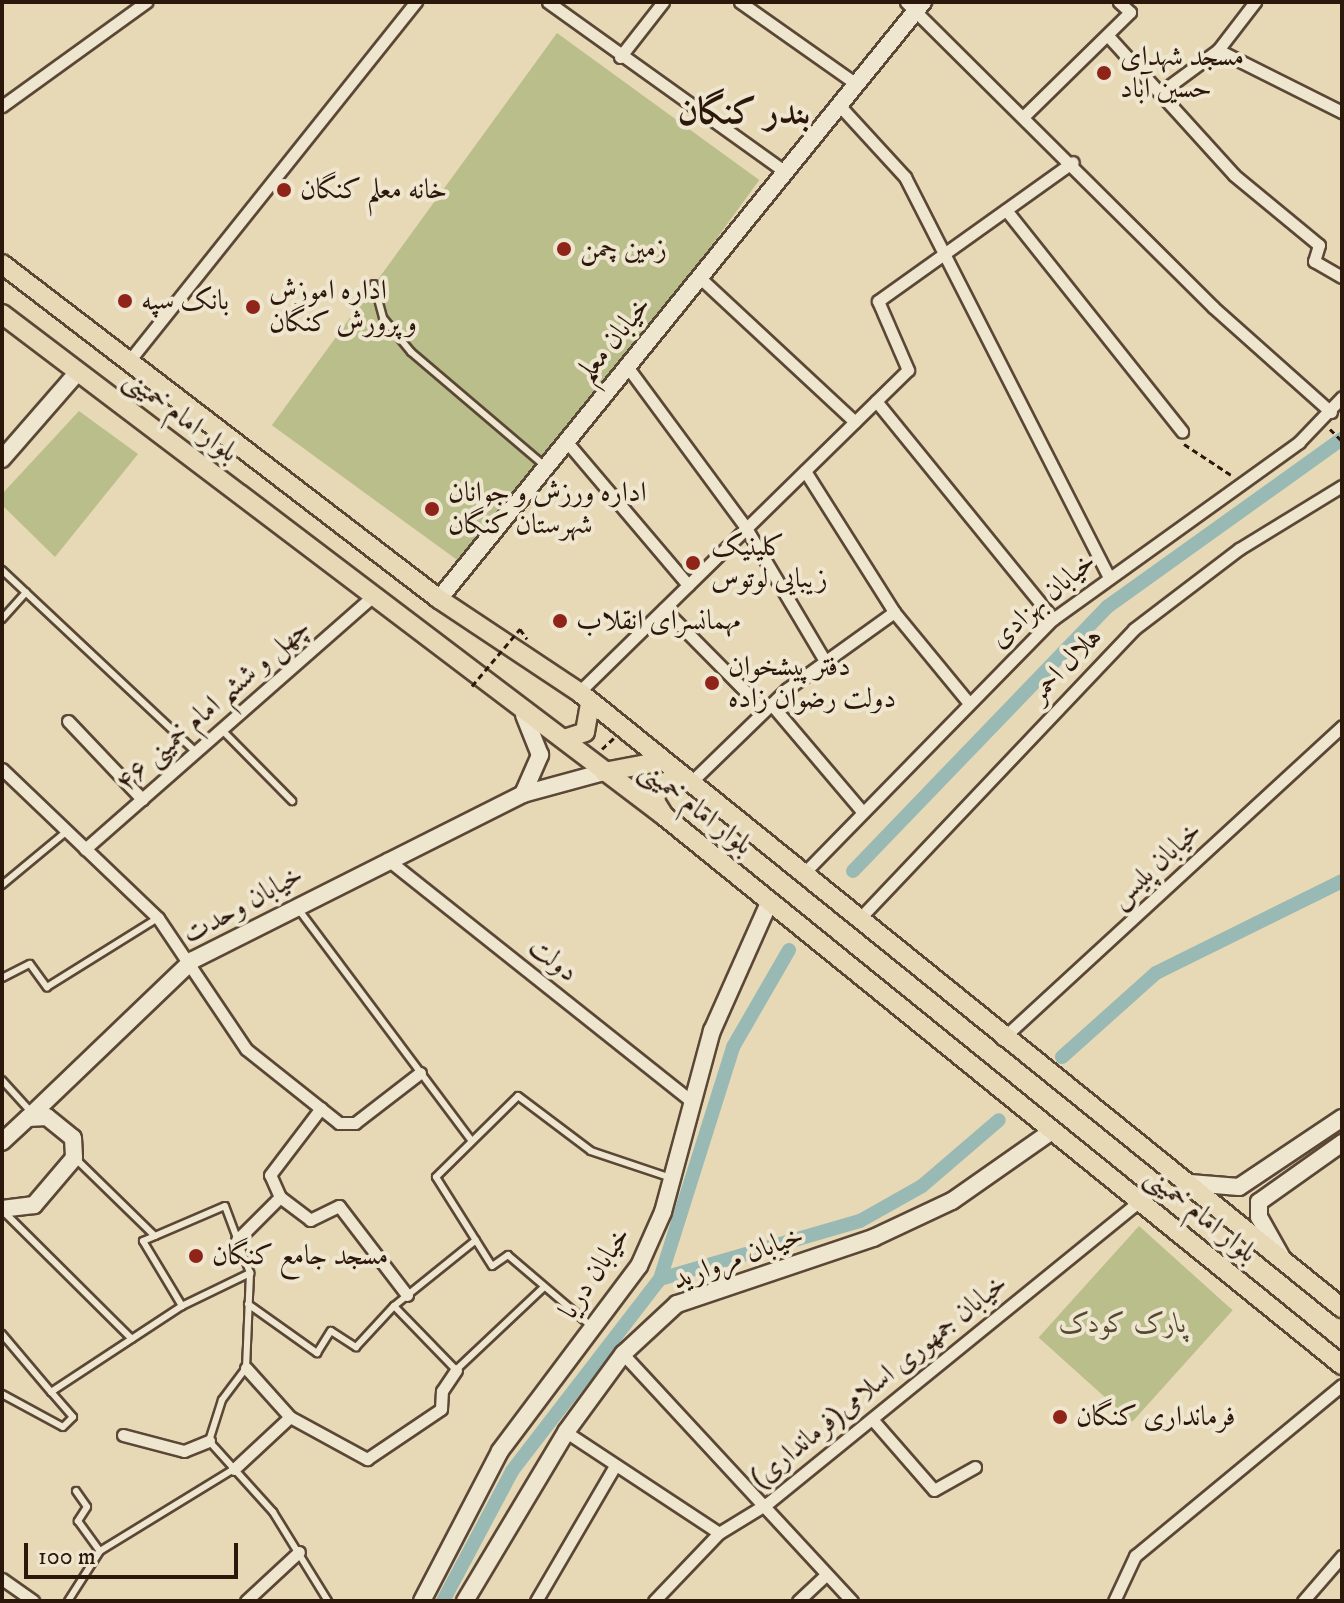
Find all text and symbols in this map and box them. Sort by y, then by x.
place label: مسجد شهدای حسین آباد [1120,40,1244,106]
marker: مسجد شهدای حسین آباد [1095,64,1113,82]
district label: بندر کنگان [678,91,810,135]
place label: خانه معلم کنگان [300,173,447,207]
marker: خانه معلم کنگان [275,181,293,199]
place label: زمین چمن [580,232,667,266]
marker: زمین چمن [555,240,573,258]
place label: اداره اموزش و پرورش کنگان [269,274,417,340]
place label: بانک سپه [141,284,229,318]
street label: خیابان معلم [569,290,659,388]
marker: بانک سپه [116,292,134,310]
marker: اداره اموزش و پرورش کنگان [244,298,262,316]
street label: بلوار امام خمینی [117,362,245,470]
place label: اداره ورزش و جوانان شهرستان کنگان [448,476,647,542]
marker: اداره ورزش و جوانان شهرستان کنگان [423,500,441,518]
place label: کلینیک زیبایی لوتوس [711,530,828,596]
street label: خیابان بهزادی [983,545,1103,655]
marker: کلینیک زیبایی لوتوس [682,552,704,574]
place label: مهمانسرای انقلاب [576,604,741,638]
street label: چهل و ششم امام خمینی ۴۶ [109,611,317,799]
marker: مهمانسرای انقلاب [551,612,569,630]
street label: هلال احمر [1022,621,1110,709]
place label: دفتر پیشخوان دولت رضوان زاده [728,650,896,716]
marker: دفتر پیشخوان دولت رضوان زاده [703,674,721,692]
street label: بلوار امام خمینی [633,753,759,863]
street label: خیابان پلیس [1103,814,1209,916]
street label: خیابان وحدت [177,858,309,952]
street label: دولت [522,930,584,990]
street label: بلوار امام خمینی [1138,1160,1264,1270]
street label: خیابان مروارید [668,1219,808,1297]
street label: خیابان دریا [552,1220,638,1326]
place label: مسجد جامع کنگان [212,1239,388,1273]
marker: مسجد جامع کنگان [187,1247,205,1265]
street label: خیابان جمهوری اسلامی(فرمانداری) [744,1267,1014,1495]
park label: پارک کودک [1059,1307,1187,1341]
place label: فرمانداری کنگان [1076,1400,1235,1434]
marker: فرمانداری کنگان [1051,1408,1069,1426]
scale bar [28,1527,242,1577]
text: 100 m [38,1542,96,1572]

